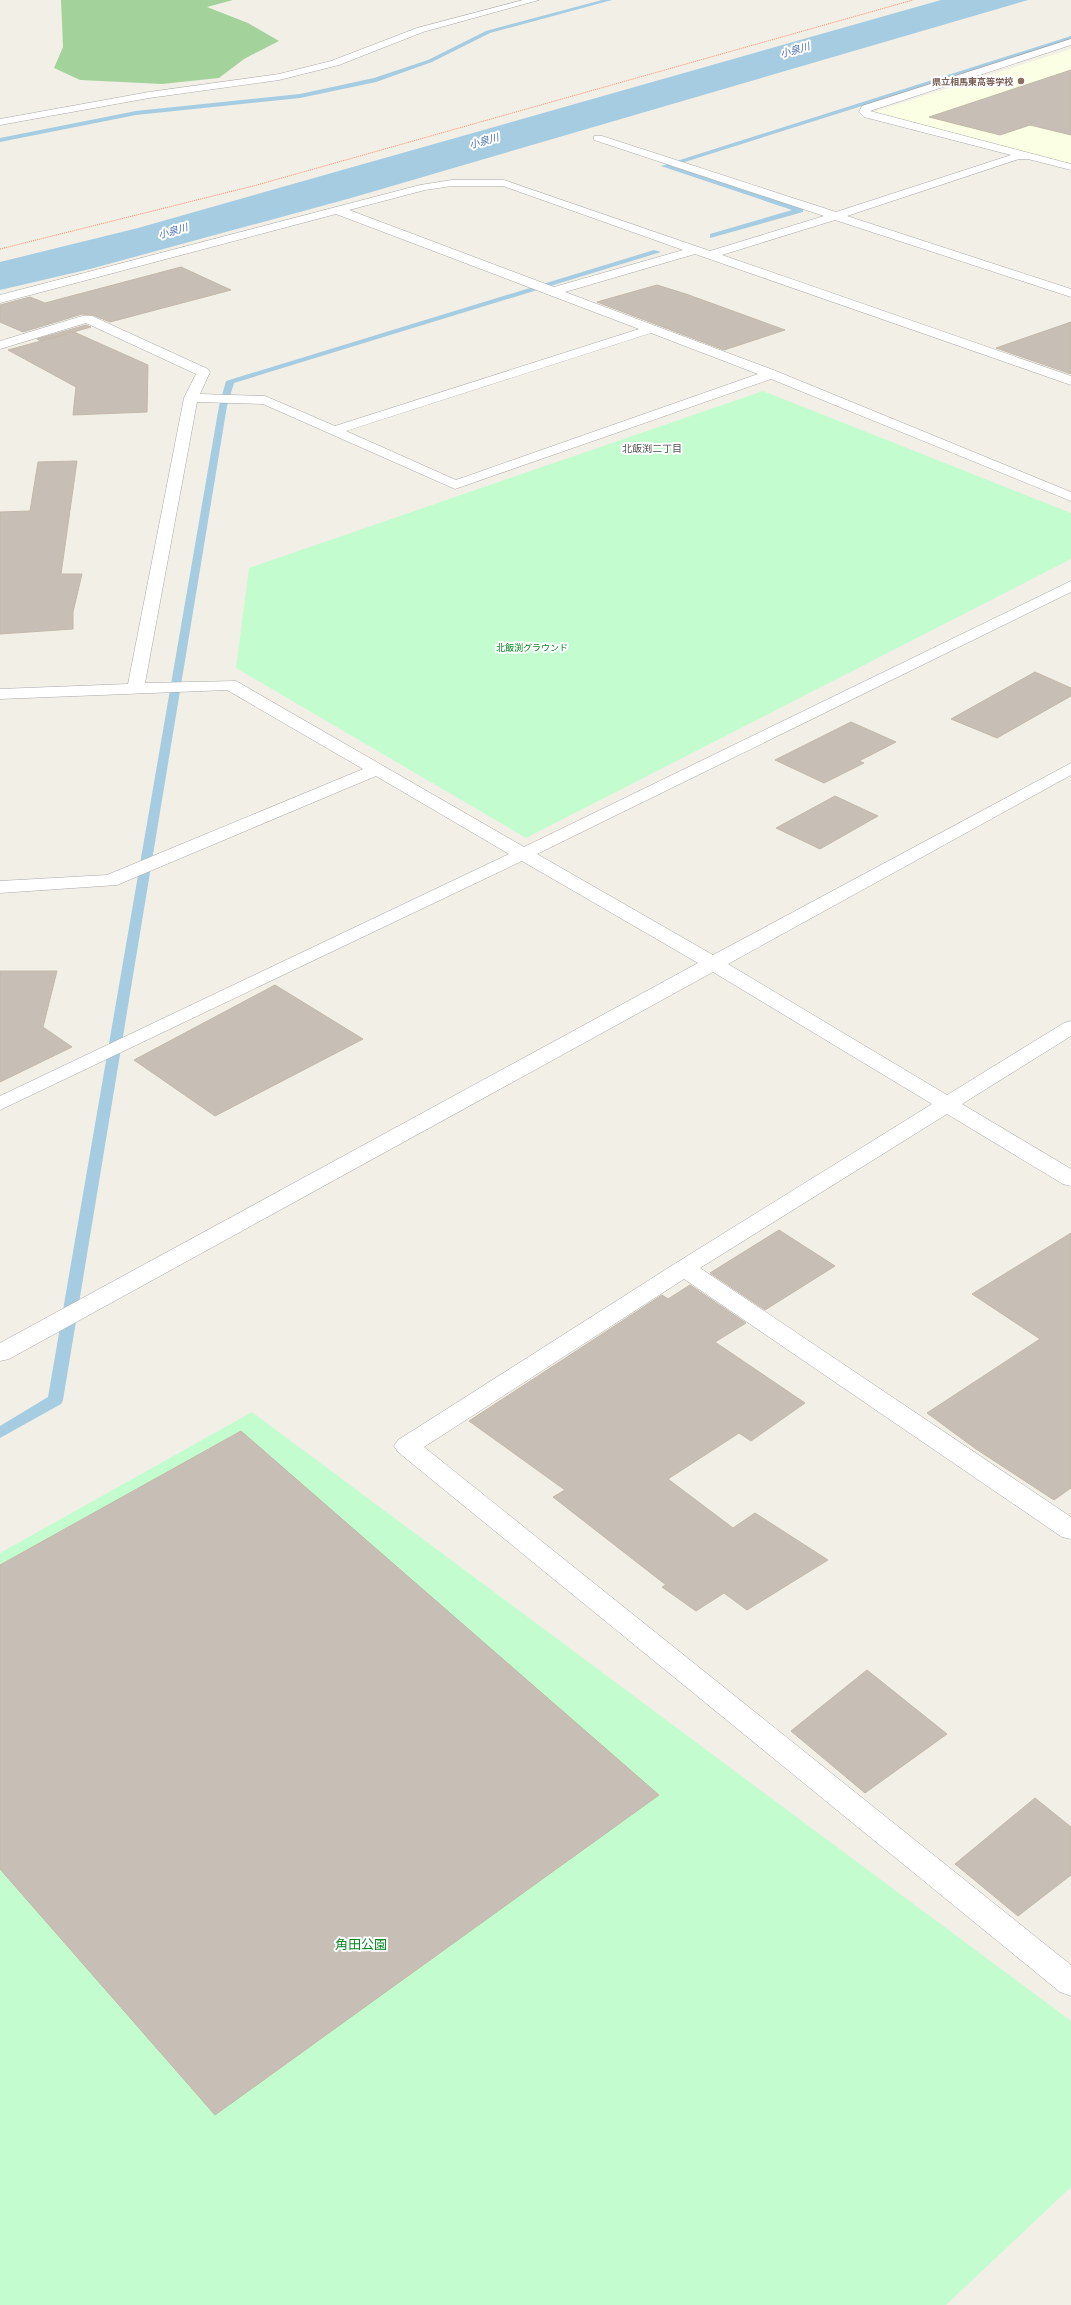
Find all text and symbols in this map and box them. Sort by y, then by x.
water label: 小泉川 [779,39,812,60]
place label: 県立相馬東高等学校 [932,76,1014,87]
marker: 県立相馬東高等学校 [1016,76,1026,86]
water label: 小泉川 [468,130,501,151]
water label: 小泉川 [157,220,190,241]
district label: 北飯渕二丁目 [622,442,682,455]
park label: 北飯渕グラウンド [496,642,568,653]
park label: 角田公園 [335,1936,387,1952]

